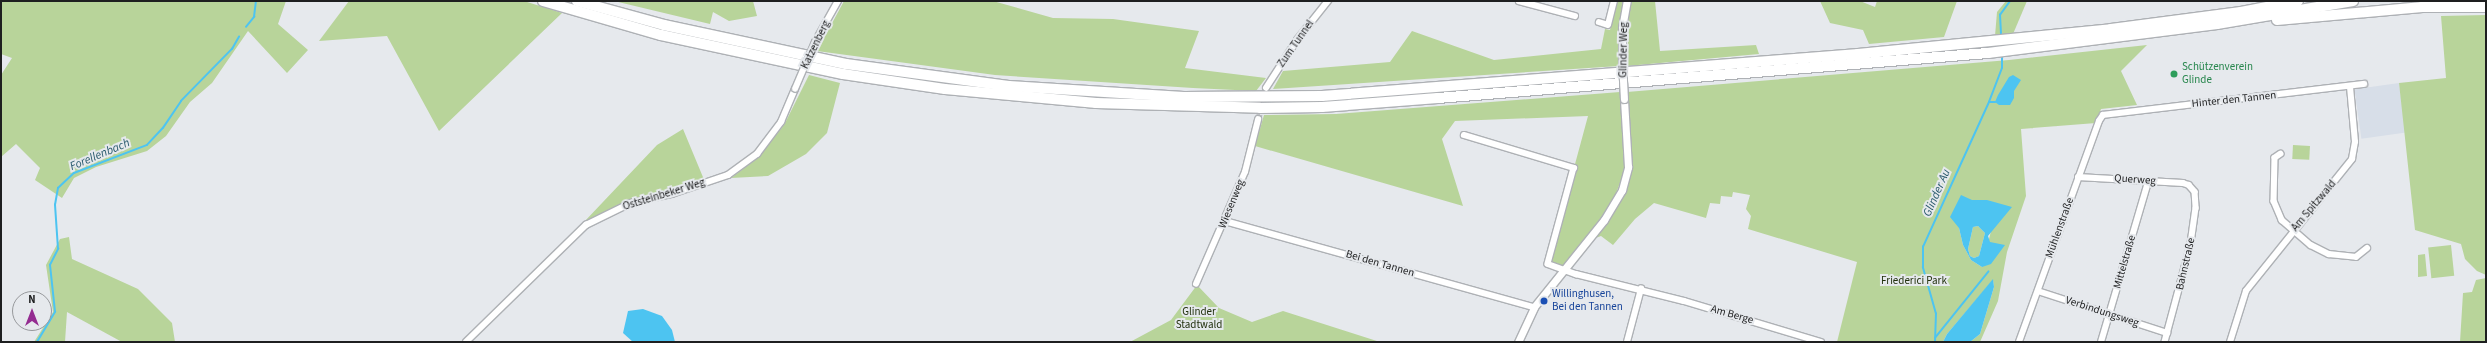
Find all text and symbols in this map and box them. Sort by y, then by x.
street label: Zum Tunnel [1275,18,1317,70]
street label: Katzenberg [799,19,833,71]
street label: Glinder Weg [1617,22,1631,78]
place label: Schützenverein Glinde [2182,61,2253,87]
marker: Schützenverein Glinde [2169,69,2179,79]
street label: Hinter den Tannen [2191,89,2277,111]
water label: Forellenbach [68,136,132,174]
water label: Glinder Au [1920,167,1954,219]
street label: Querweg [2114,172,2156,188]
street label: Oststeinbeker Weg [621,176,707,214]
street label: Wiesenweg [1216,178,1248,230]
street label: Am Spitzwald [2289,178,2339,234]
street label: Mühlenstraße [2043,196,2077,260]
street label: Mittelstraße [2111,234,2139,290]
street label: Bahnstraße [2174,237,2198,291]
street label: Bei den Tannen [1344,248,1416,280]
park label: Friederici Park [1881,274,1947,288]
place label: Willinghusen, Bei den Tannen [1552,288,1623,314]
north arrow [12,291,52,331]
text: N [28,292,36,307]
street label: Verbindungsweg [2064,294,2140,330]
marker: Willinghusen, Bei den Tannen [1539,296,1549,306]
street label: Am Berge [1709,303,1755,327]
park label: Glinder Stadtwald [1176,306,1222,332]

